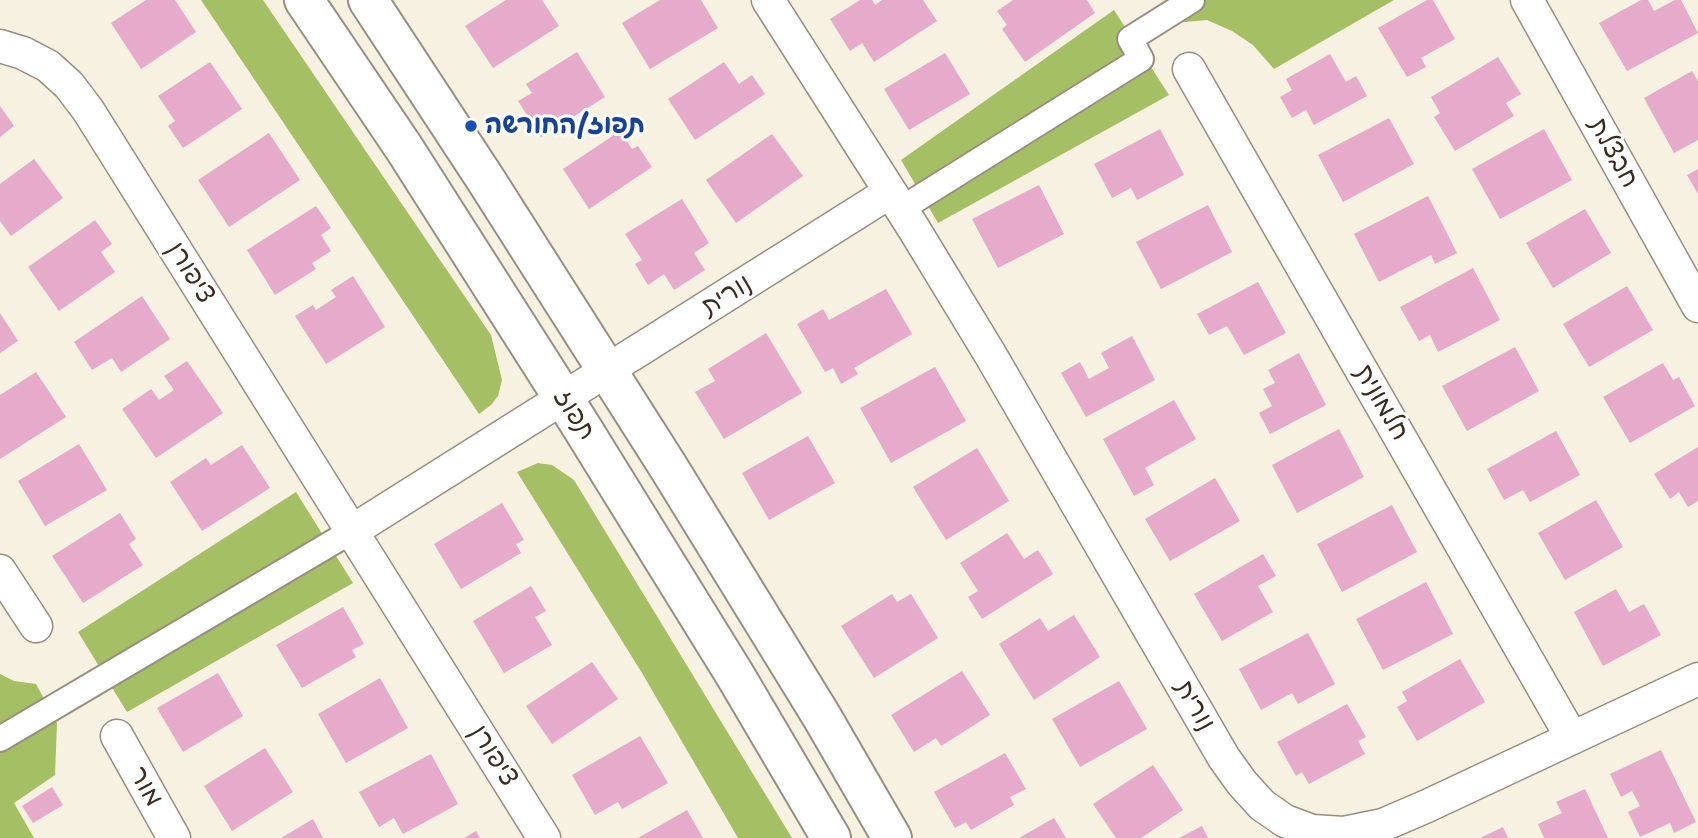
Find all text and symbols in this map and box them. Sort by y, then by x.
place label: תפוז/החורשה [485,110,645,142]
street label: חבצלת [1581,113,1645,193]
marker: תפוז/החורשה [463,118,479,134]
street label: ציפורן [159,237,221,309]
street label: נורית [696,269,758,323]
street label: חלמונית [1347,360,1415,446]
street label: תפוז [546,384,602,446]
street label: נורית [1167,675,1221,737]
street label: ציפורן [462,720,524,792]
street label: מור [121,762,169,812]

